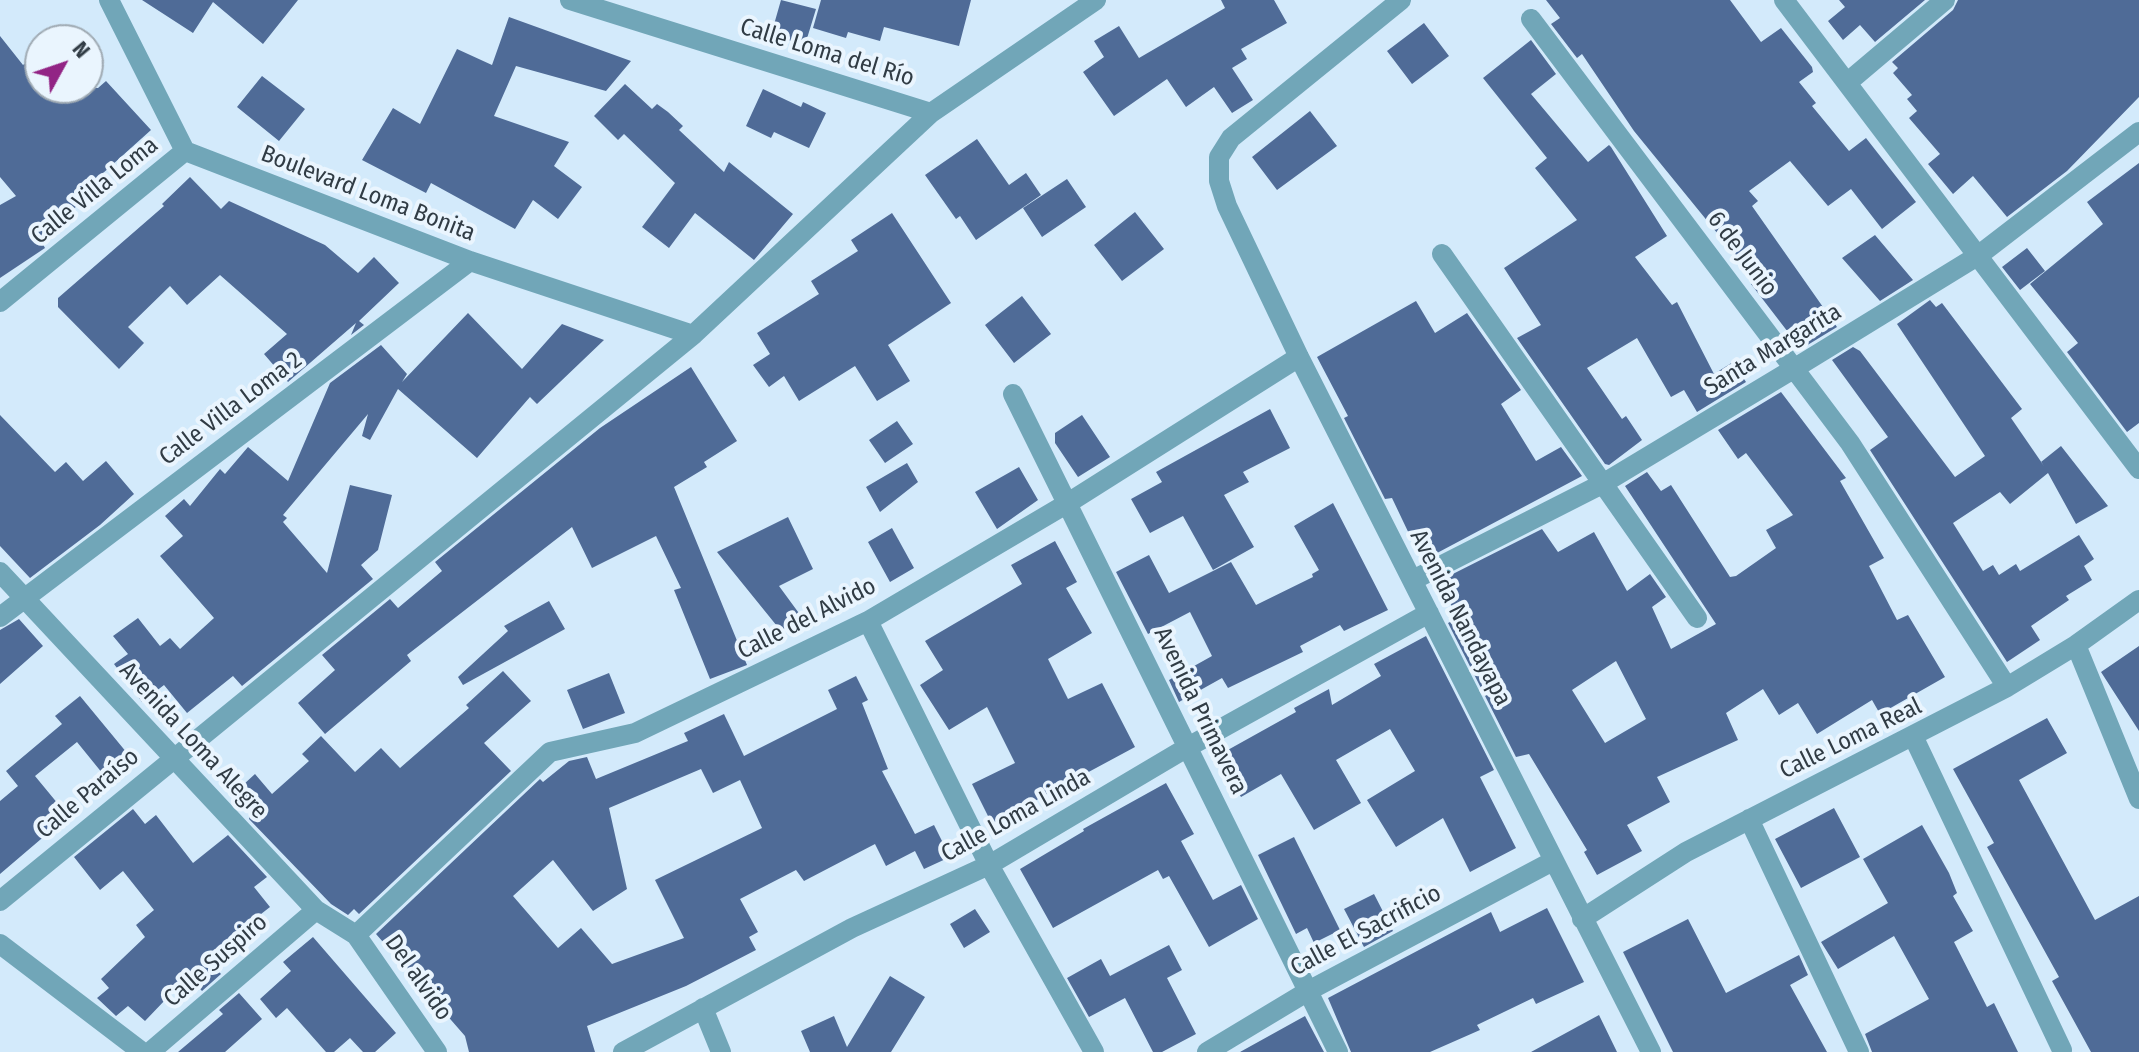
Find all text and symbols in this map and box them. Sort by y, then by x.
street label: Calle Loma del Río [736,13,918,93]
north arrow [24,24,104,104]
text: N [67,36,96,63]
street label: Calle Villa Loma [26,131,164,251]
street label: Boulevard Loma Bonita [257,140,479,248]
street label: 6 de Junio [1701,206,1783,302]
street label: Santa Margarita [1699,298,1847,402]
street label: Calle Villa Loma 2 [154,346,308,472]
street label: Avenida Nandayapa [1403,525,1517,711]
street label: Calle del Alvido [733,572,881,666]
street label: Avenida Primavera [1147,623,1253,799]
street label: Avenida Loma Alegre [113,657,273,825]
street label: Calle Loma Real [1775,692,1927,786]
street label: Calle Paraíso [31,743,145,845]
street label: Calle Loma Linda [936,763,1096,869]
street label: Calle El Sacrificio [1286,879,1446,983]
street label: Calle Suspiro [158,908,274,1014]
street label: Del alvido [378,930,458,1026]

